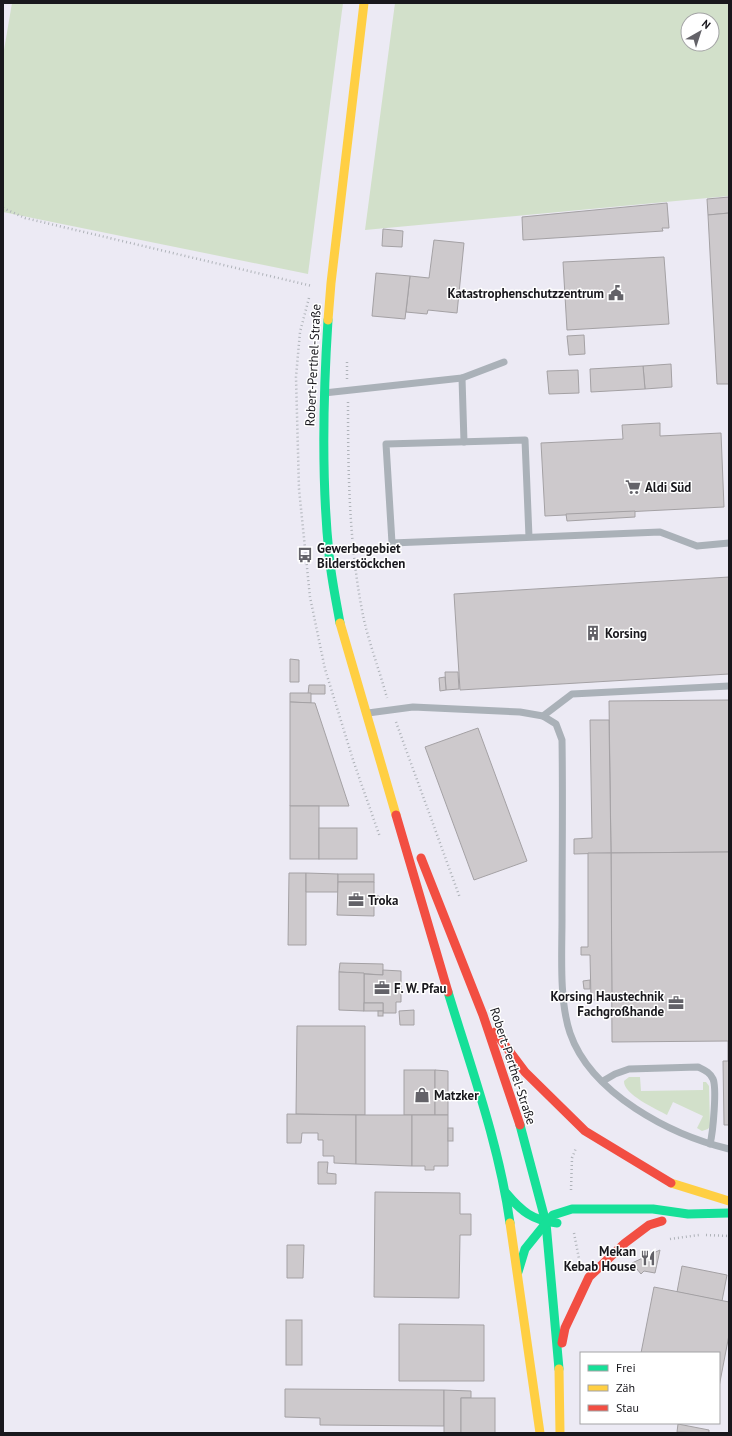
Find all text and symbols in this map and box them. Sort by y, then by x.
north arrow [680,12,720,52]
text: N [699,17,714,32]
public building icon: Katastrophenschutzzentrum [607,284,625,302]
place label: Katastrophenschutzzentrum [448,285,604,302]
street label: Robert-Perthel-Straße [301,303,325,427]
supermarket icon: Aldi Süd [624,478,642,496]
place label: Aldi Süd [645,479,691,496]
place label: Gewerbegebiet Bilderstöckchen [317,540,405,572]
bus stop icon: Gewerbegebiet Bilderstöckchen [296,546,314,564]
building icon: Korsing [584,624,602,642]
place label: Korsing [605,625,647,642]
office icon: Troka [347,891,365,909]
place label: Troka [368,892,398,909]
office icon: F. W. Pfau [373,979,391,997]
place label: F. W. Pfau [394,980,447,997]
place label: Korsing Haustechnik Fachgroßhande [551,988,665,1020]
office icon: Korsing Haustechnik Fachgroßhande [667,994,685,1012]
street label: Robert-Perthel-Straße [486,1005,540,1127]
shop icon: Matzker [413,1086,431,1104]
place label: Matzker [434,1087,479,1104]
place label: Mekan Kebab House [564,1243,636,1275]
restaurant icon: Mekan Kebab House [639,1249,657,1267]
legend [580,1352,720,1424]
text: Frei [616,1360,636,1375]
text: Zäh [616,1380,635,1395]
text: Stau [616,1400,639,1415]

